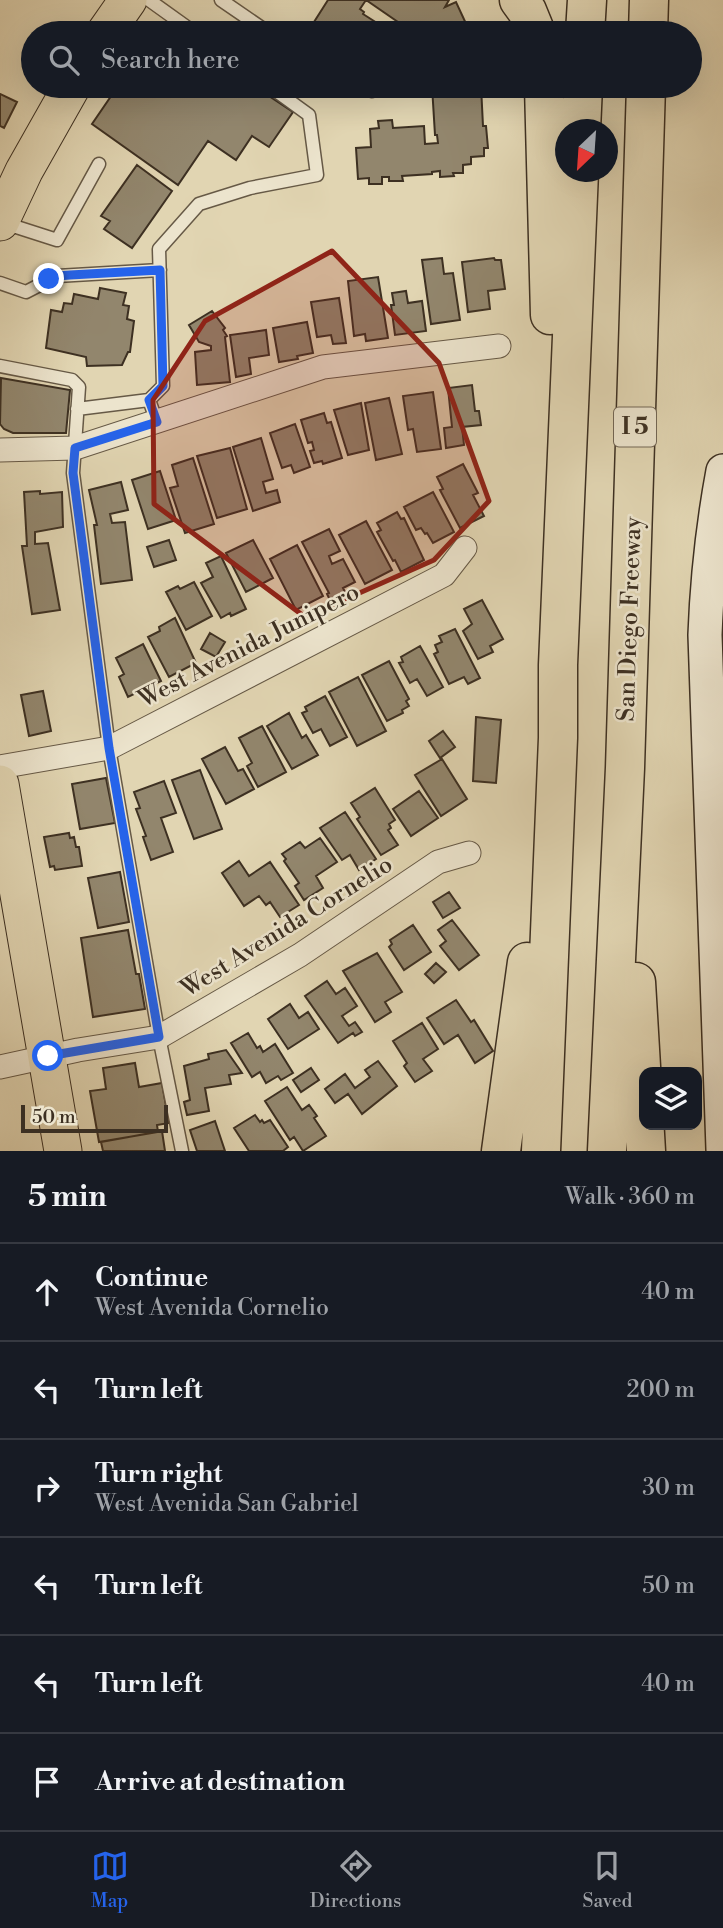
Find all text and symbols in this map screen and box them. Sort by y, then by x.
search box [21,21,702,98]
icon: search [45,41,83,79]
text: Search here [101,44,240,76]
north arrow [555,119,618,182]
route end [33,263,64,294]
road number: I 5 [614,408,656,446]
street label: San Diego Freeway [611,516,649,722]
street label: West Avenida Junipero [133,577,365,715]
street label: West Avenida Cornelio [175,850,398,1005]
route start [32,1040,63,1071]
map controls [639,1067,702,1130]
button: layers [639,1067,702,1130]
scale bar [21,1102,168,1134]
text: 50 m [32,1105,76,1129]
text: 5 min [28,1178,107,1216]
text: Walk · 360 m [565,1183,695,1211]
text: Continue [95,1262,208,1294]
icon: ahead [28,1273,66,1311]
text: 40 m [641,1278,695,1306]
text: West Avenida Cornelio [95,1294,329,1322]
icon: left [28,1371,66,1409]
text: Turn left [95,1374,203,1406]
text: 200 m [627,1376,695,1404]
text: Turn right [95,1458,223,1490]
icon: right [28,1469,66,1507]
text: 30 m [642,1474,695,1502]
text: West Avenida San Gabriel [95,1490,359,1518]
icon: left [28,1567,66,1605]
text: Turn left [95,1570,203,1602]
text: 50 m [642,1572,695,1600]
icon: left [28,1665,66,1703]
text: Turn left [95,1668,203,1700]
text: 40 m [641,1670,695,1698]
icon: arrive [28,1763,66,1801]
text: Arrive at destination [95,1766,345,1798]
tab: Map [91,1847,129,1913]
tab: Directions [310,1847,401,1913]
tab: Saved [583,1847,632,1913]

